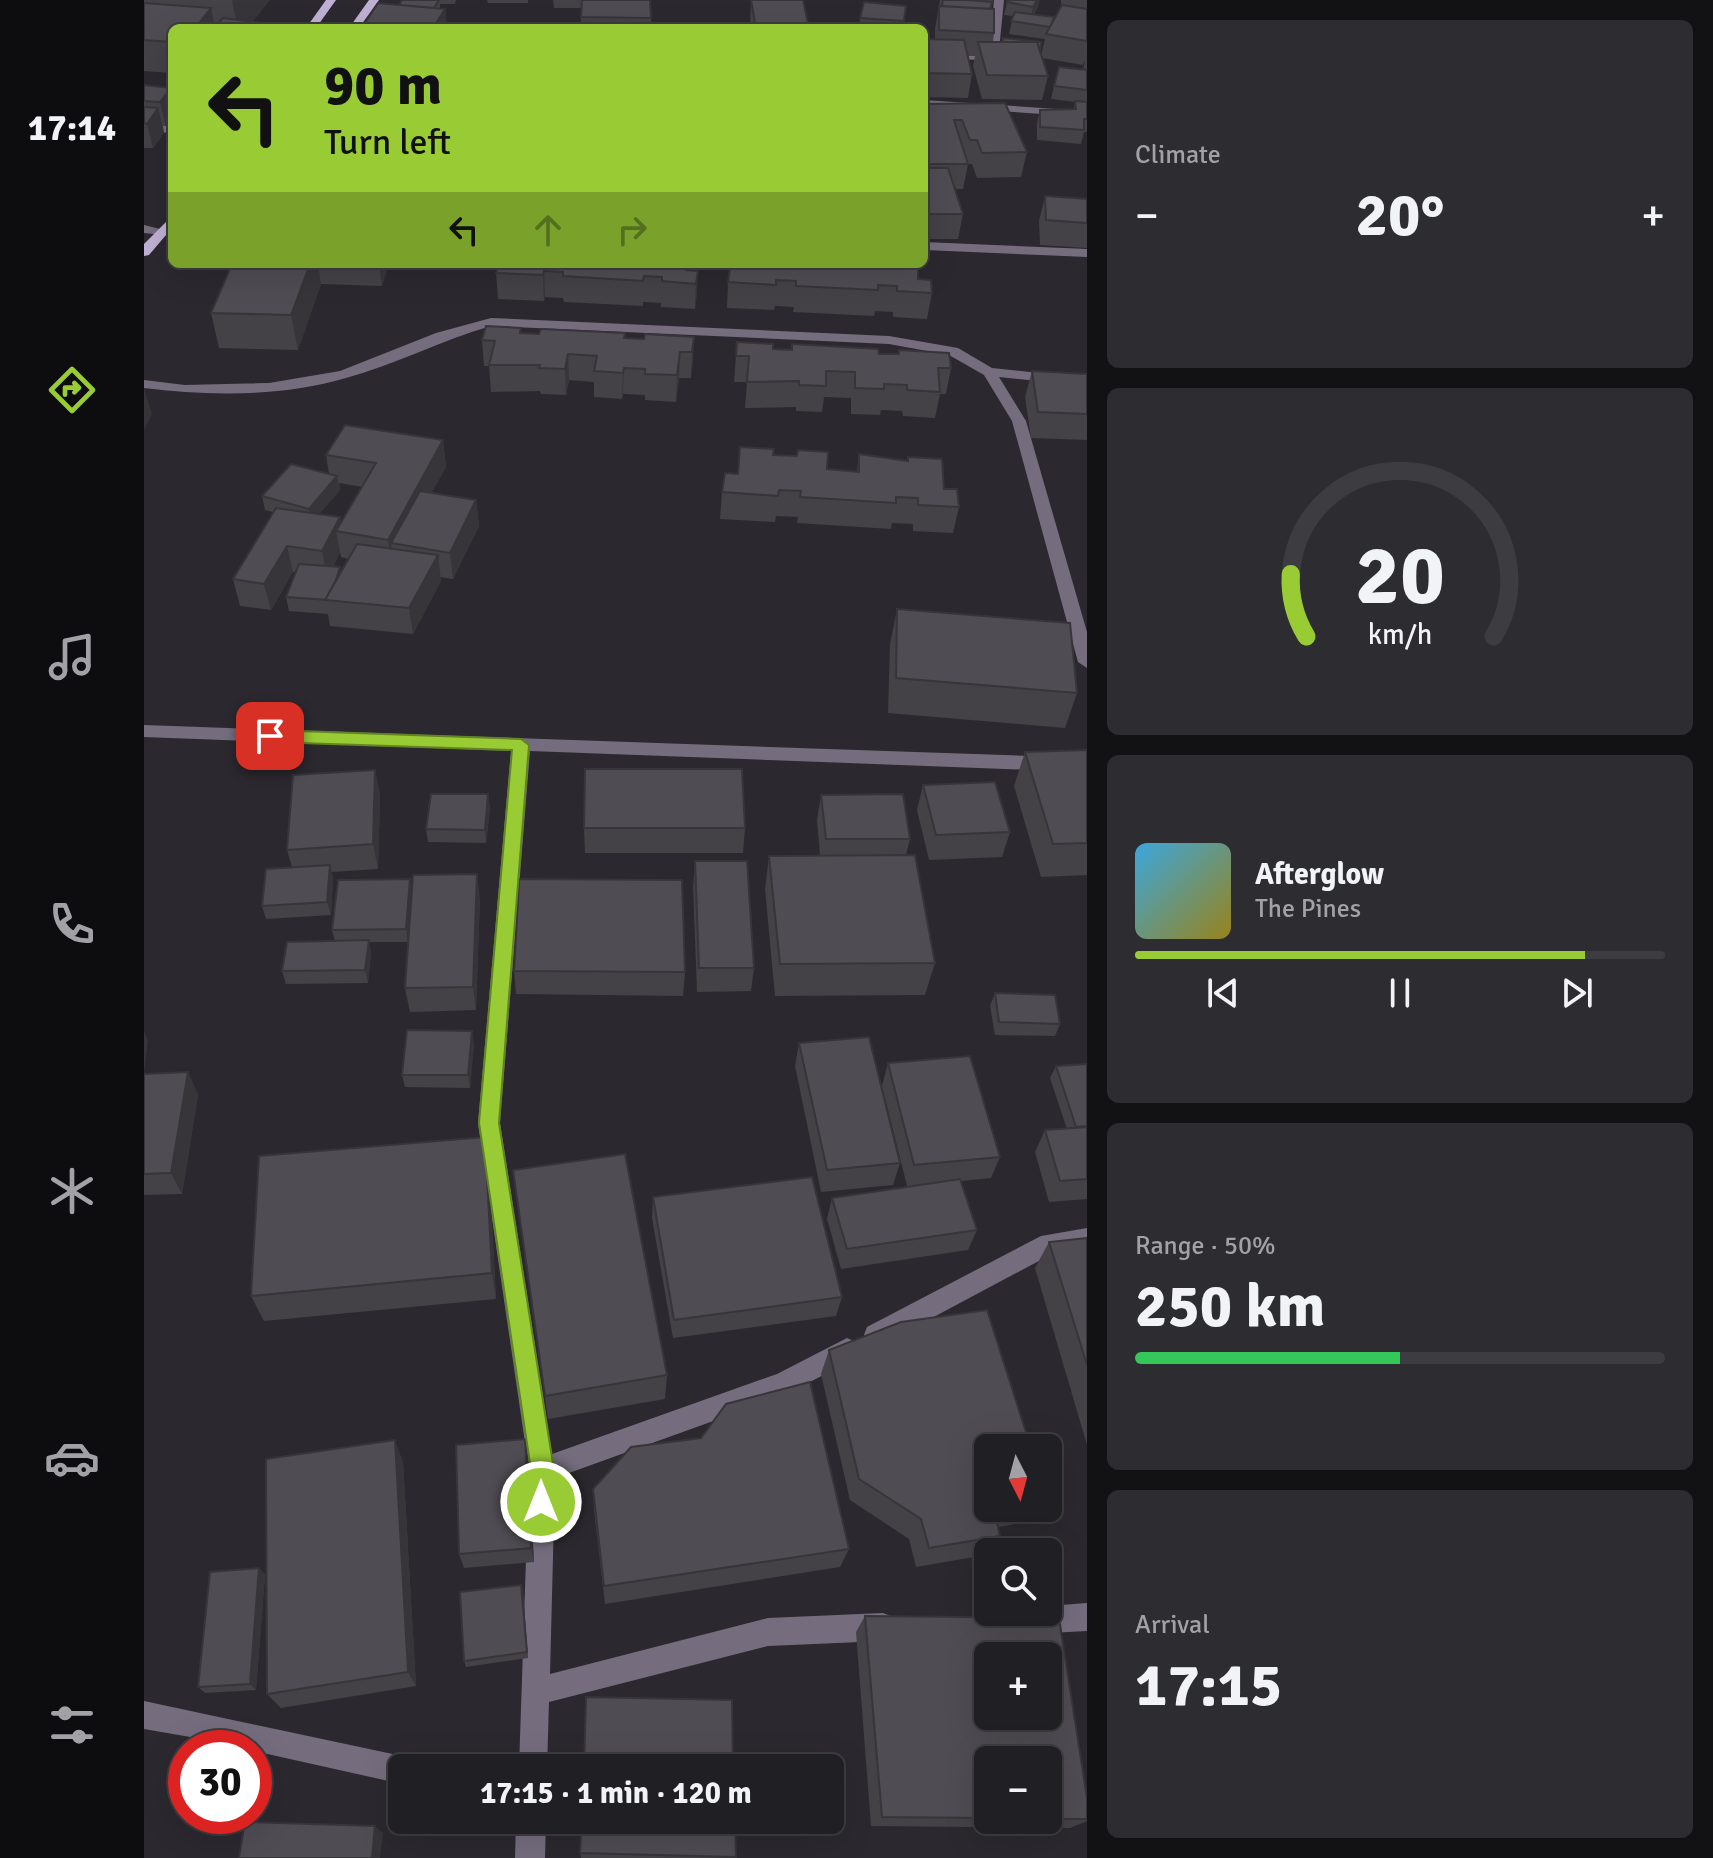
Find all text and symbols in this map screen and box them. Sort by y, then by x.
text: 90 m [324,51,442,120]
icon: left [192,56,296,160]
text: 17:14 [28,106,116,151]
text: Turn left [324,120,451,165]
text: Climate [1135,139,1221,171]
text: 20° [1356,179,1444,253]
text: − [1135,189,1159,243]
text: + [1641,189,1665,243]
icon: left [442,208,486,252]
icon: ahead [526,208,570,252]
icon: right [610,208,654,252]
icon: directions [44,362,100,418]
text: 20 [1355,525,1445,627]
text: km/h [1368,618,1432,653]
icon: music [44,629,100,685]
pin [236,702,304,770]
icon: arrive [248,714,292,758]
text: Afterglow [1255,856,1384,893]
text: The Pines [1255,893,1361,925]
icon: phone [44,896,100,952]
icon: previous [1201,971,1245,1015]
icon: pause [1378,971,1422,1015]
icon: next [1555,971,1599,1015]
icon: climate [44,1163,100,1219]
text: Range · 50% [1135,1230,1276,1262]
text: 250 km [1135,1270,1325,1344]
icon: car [44,1430,100,1486]
north arrow [974,1434,1062,1522]
map controls [974,1434,1062,1834]
position arrow [499,1460,583,1544]
button: search [974,1538,1062,1626]
text: Arrival [1135,1609,1210,1641]
button: + [974,1642,1062,1730]
text: 17:15 [1135,1649,1282,1723]
icon: filters [44,1697,100,1753]
speed limit sign: 30 [168,1730,272,1834]
button: − [974,1746,1062,1834]
text: 17:15 · 1 min · 120 m [480,1775,752,1812]

